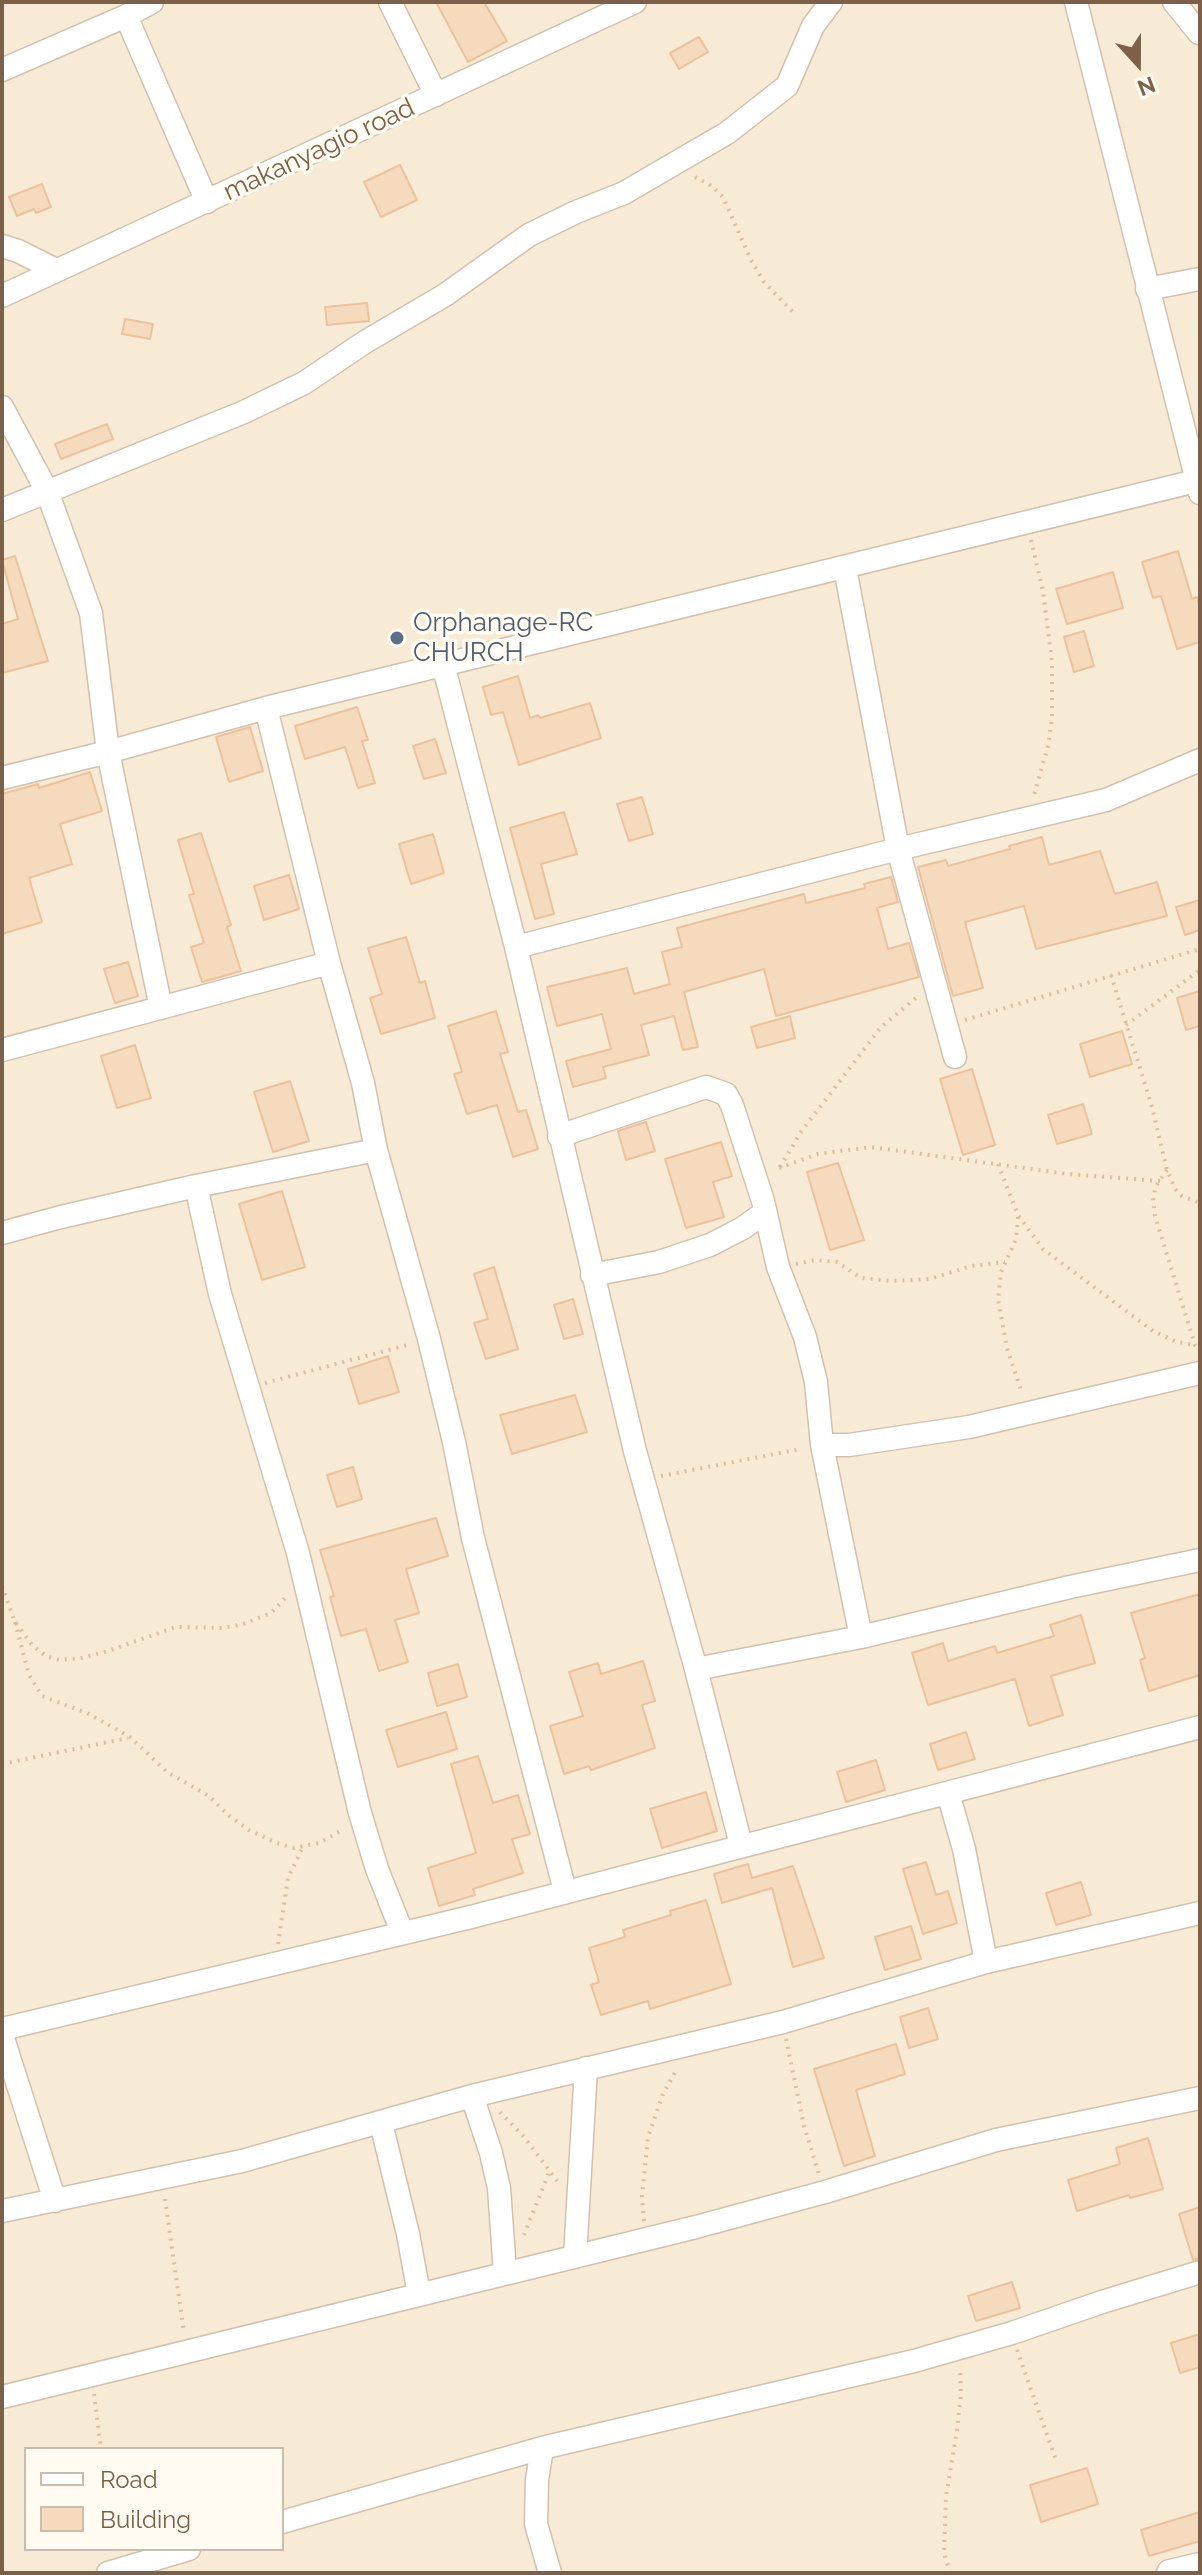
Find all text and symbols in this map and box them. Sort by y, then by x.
north arrow [1098,24,1178,104]
text: N [1134,71,1159,102]
street label: makanyagio road [219,92,419,208]
place label: Orphanage-RC CHURCH [413,607,593,668]
marker: Orphanage-RC CHURCH [388,629,406,647]
legend [24,2447,284,2551]
text: Road [100,2465,158,2494]
text: Building [100,2505,191,2534]

